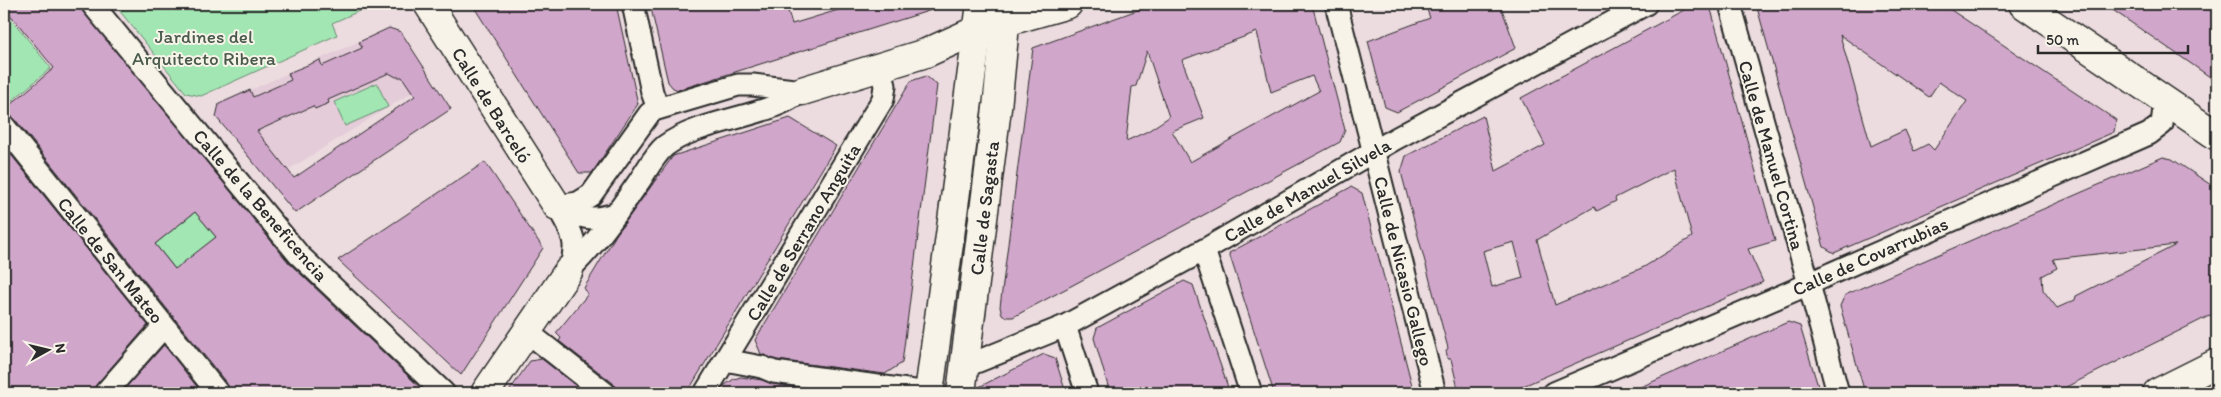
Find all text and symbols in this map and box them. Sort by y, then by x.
scale bar [2038,22,2188,54]
park label: Jardines del Arquitecto Ribera [132,25,276,70]
text: 50 m [2046,31,2079,49]
street label: Calle de Barceló [447,43,536,168]
street label: Calle de Manuel Cortina [1733,58,1810,253]
street label: Calle de la Beneficencia [188,124,333,286]
street label: Calle de Manuel Silvela [1220,133,1395,248]
street label: Calle de Serrano Anguita [741,139,866,325]
street label: Calle de Sagasta [965,139,1004,276]
street label: Calle de Nicasio Gallego [1369,174,1438,368]
street label: Calle de San Mateo [53,192,169,328]
street label: Calle de Covarrubias [1789,212,1952,301]
north arrow [22,324,72,374]
text: N [51,342,69,354]

